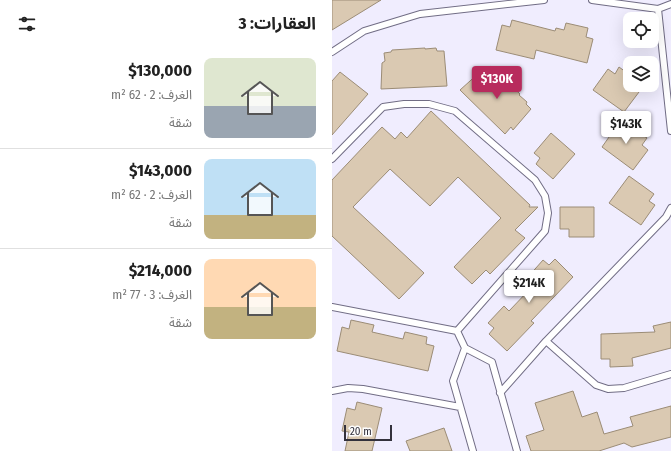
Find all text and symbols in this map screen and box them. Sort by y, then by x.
map controls [623,12,659,92]
button: locate [623,12,659,48]
icon: filters [16,13,38,35]
text: العقارات: 3 [238,13,316,34]
button: layers [623,56,659,92]
text: $130,000 [128,60,192,81]
pin: $130K [469,66,525,100]
text: $130K [481,71,513,86]
icon: home [236,74,284,122]
text: الغرف: 2 · 62 m² [111,87,192,102]
pin: $143K [598,111,654,145]
text: شقة [169,115,192,130]
text: $143K [610,116,642,131]
text: $143,000 [129,160,192,181]
icon: home [236,175,284,223]
text: الغرف: 2 · 62 m² [111,187,192,202]
text: شقة [169,215,192,230]
text: $214,000 [129,260,192,281]
pin: $214K [501,270,557,304]
icon: home [236,275,284,323]
text: $214K [513,275,545,290]
text: الغرف: 3 · 77 m² [112,287,192,302]
text: شقة [169,315,192,330]
scale bar [344,423,392,442]
text: 20 m [350,425,372,438]

